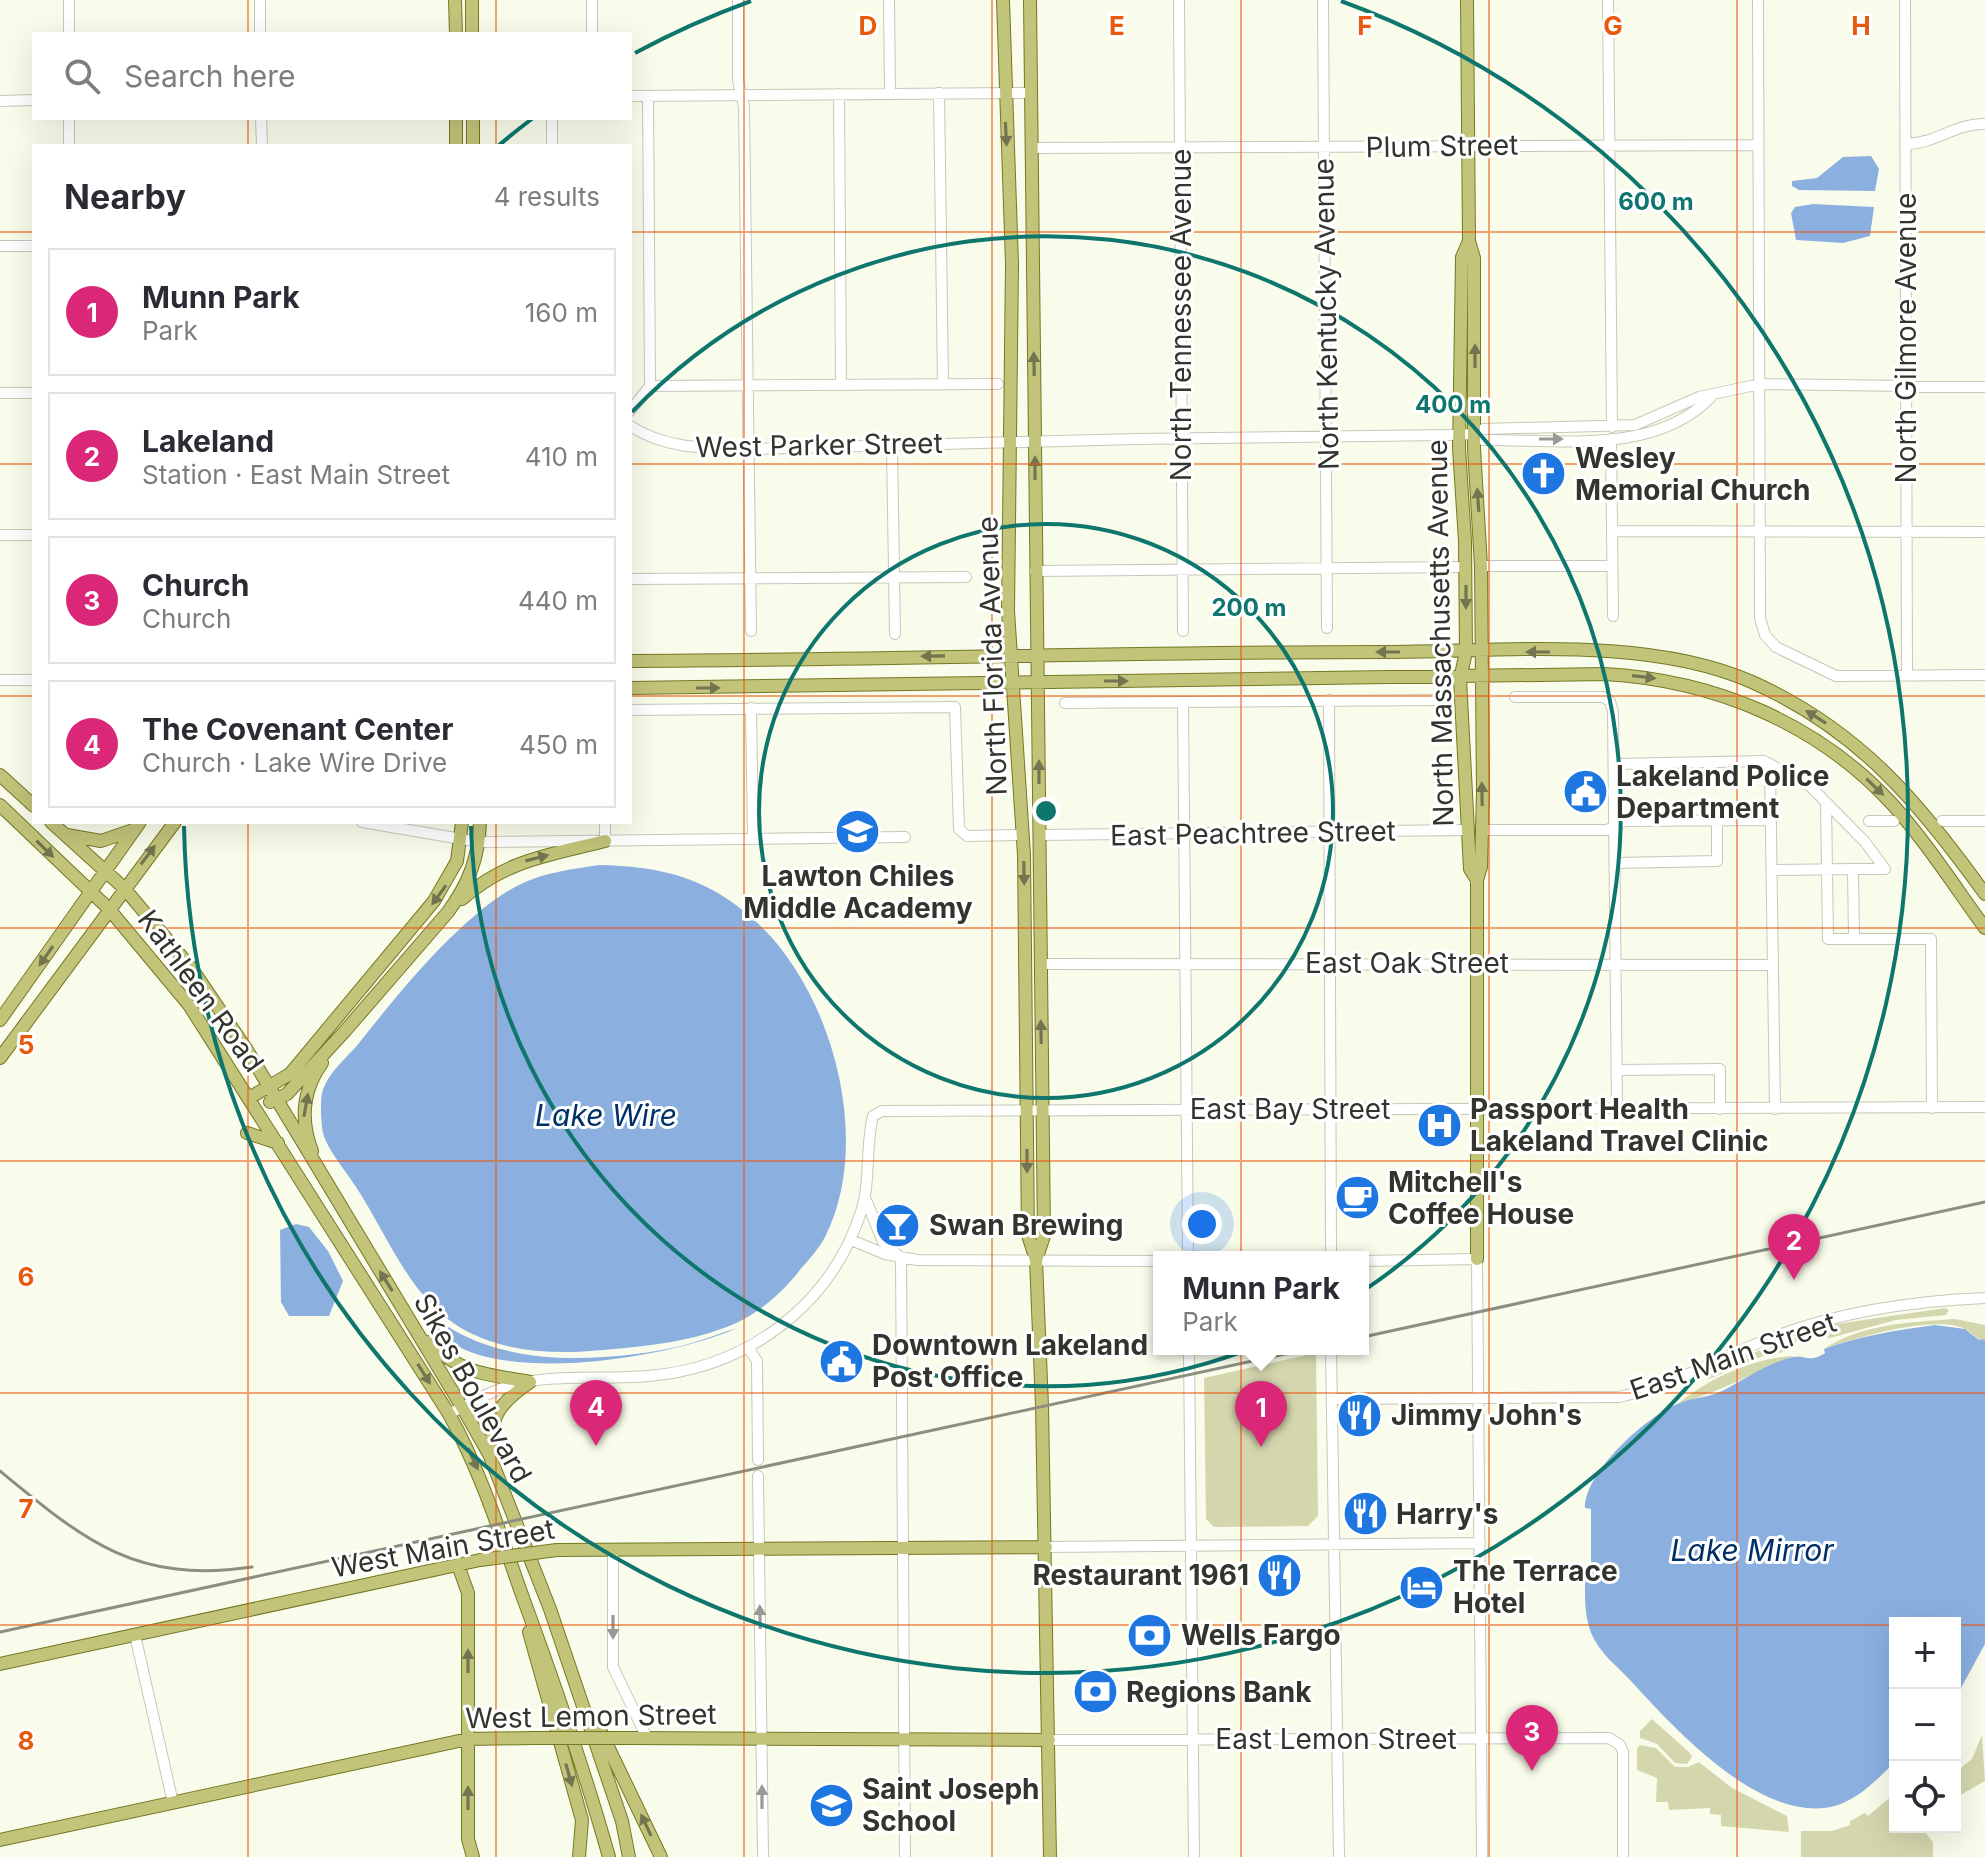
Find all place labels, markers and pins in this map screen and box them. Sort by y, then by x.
place label: Wesley Memorial Church [1575,441,1810,507]
church icon: Wesley Memorial Church [1520,450,1568,498]
place label: Lakeland Police Department [1616,759,1829,825]
public building icon: Lakeland Police Department [1561,768,1609,816]
centre of rings [1032,797,1060,825]
school or university icon: Lawton Chiles Middle Academy [834,808,882,856]
place label: Lawton Chiles Middle Academy [743,859,973,925]
place label: Passport Health Lakeland Travel Clinic [1470,1092,1768,1158]
hospital icon: Passport Health Lakeland Travel Clinic [1415,1101,1463,1149]
place label: Mitchell's Coffee House [1388,1165,1574,1231]
cafe icon: Mitchell's Coffee House [1333,1174,1381,1222]
bar icon: Swan Brewing [874,1201,922,1249]
place label: Swan Brewing [929,1208,1123,1242]
pin: 2 [1768,1214,1820,1280]
place label: Downtown Lakeland Post Office [872,1328,1148,1394]
public building icon: Downtown Lakeland Post Office [817,1337,865,1385]
pin: 4 [570,1380,622,1446]
pin: 1 [1235,1381,1287,1447]
restaurant icon: Jimmy John's [1336,1391,1384,1439]
place label: Jimmy John's [1391,1398,1582,1432]
restaurant icon: Harry's [1341,1490,1389,1538]
place label: Harry's [1396,1497,1498,1531]
restaurant icon: Restaurant 1961 [1256,1551,1304,1599]
place label: The Terrace Hotel [1453,1554,1618,1620]
place label: Restaurant 1961 [1032,1558,1249,1592]
hotel icon: The Terrace Hotel [1398,1563,1446,1611]
bank icon: Wells Fargo [1126,1611,1174,1659]
place label: Wells Fargo [1181,1618,1341,1652]
bank icon: Regions Bank [1071,1668,1119,1716]
place label: Regions Bank [1126,1675,1312,1709]
pin: 3 [1506,1705,1558,1771]
place label: Saint Joseph School [862,1772,1039,1838]
school or university icon: Saint Joseph School [807,1781,855,1829]

